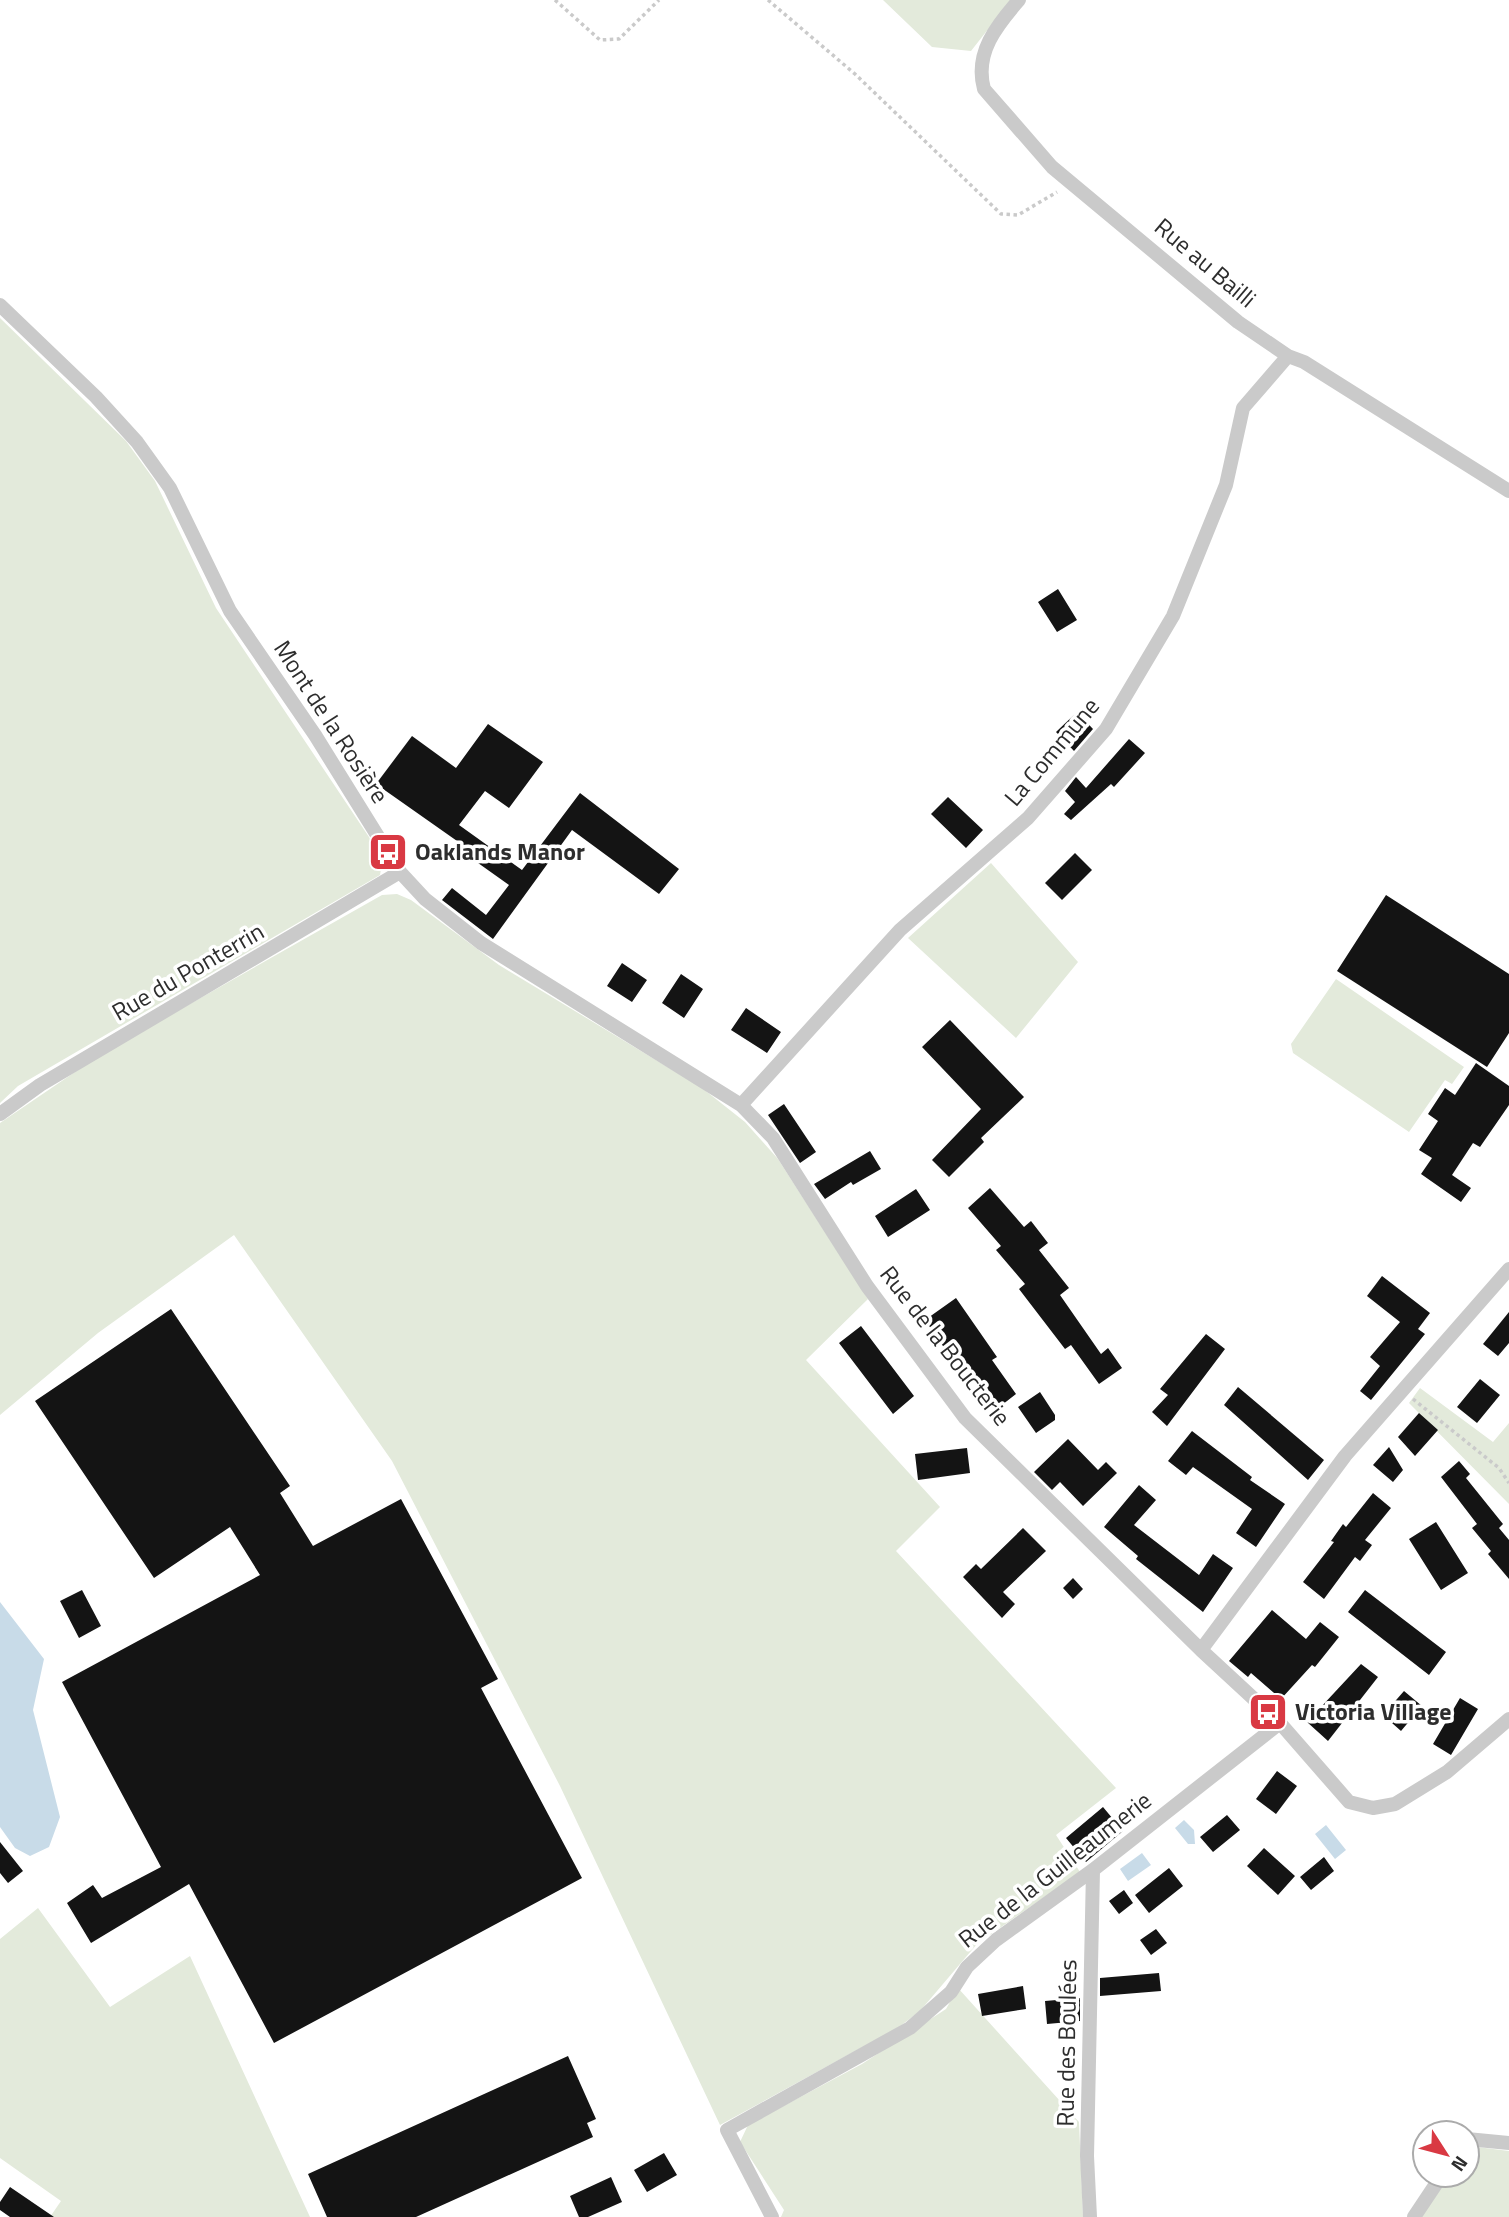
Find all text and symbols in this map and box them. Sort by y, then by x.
street label: Rue au Bailli [1147,209,1264,316]
street label: Mont de la Rosière [266,633,398,810]
street label: La Commune [995,689,1108,814]
bus stop icon: Oaklands Manor [367,831,409,873]
place label: Oaklands Manor [415,833,585,869]
street label: Rue du Ponterrin [105,913,270,1029]
street label: Rue de la Boucterie [872,1258,1020,1433]
bus stop icon: Victoria Village [1247,1691,1289,1733]
place label: Victoria Village [1295,1693,1451,1729]
street label: Rue de la Guilleaumerie [950,1782,1159,1956]
street label: Rue des Boulées [1047,1959,1085,2127]
north arrow [1411,2119,1481,2189]
text: N [1445,2150,1476,2178]

